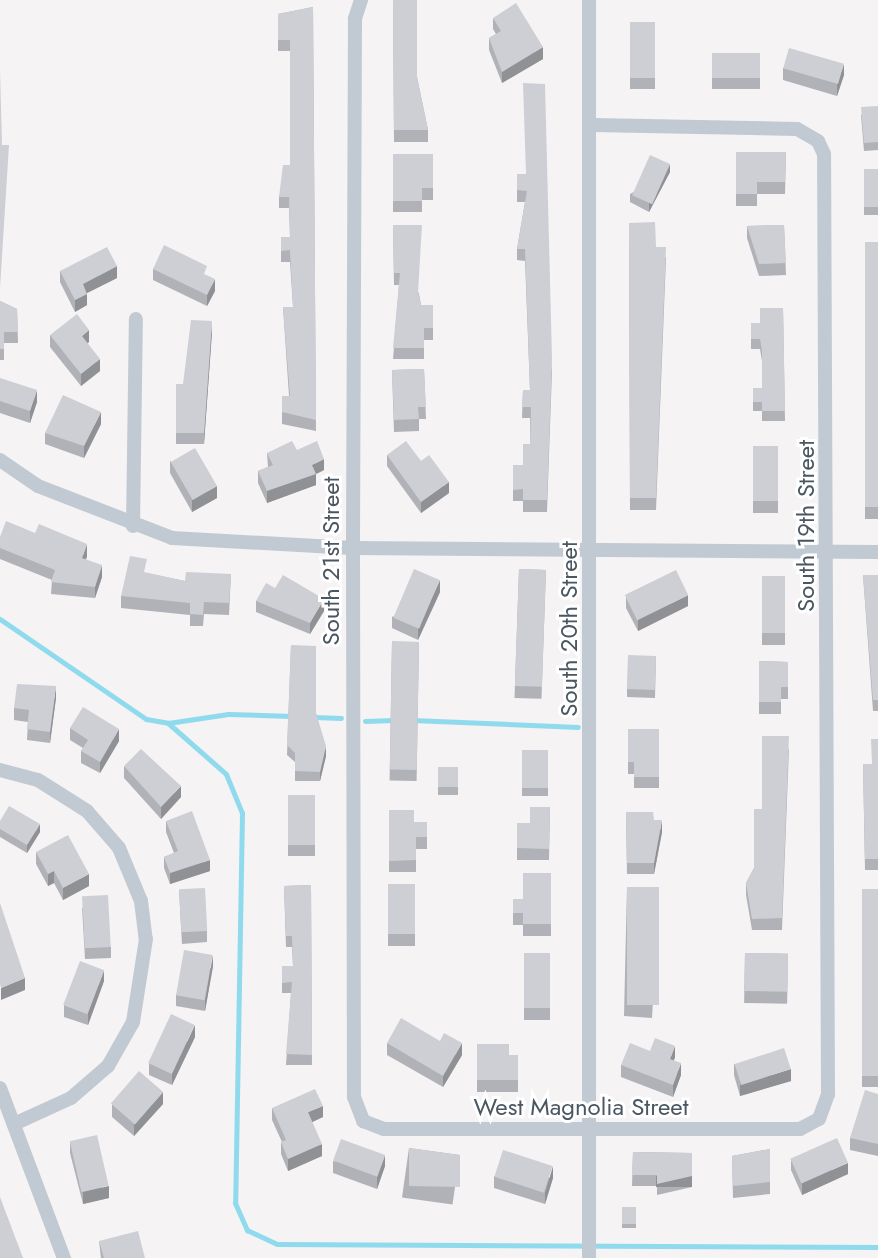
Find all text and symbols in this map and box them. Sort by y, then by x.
street label: South 19th Street [792,440,820,612]
street label: South 21st Street [317,477,345,645]
street label: South 20th Street [555,541,583,717]
street label: West Magnolia Street [474,1093,688,1121]

